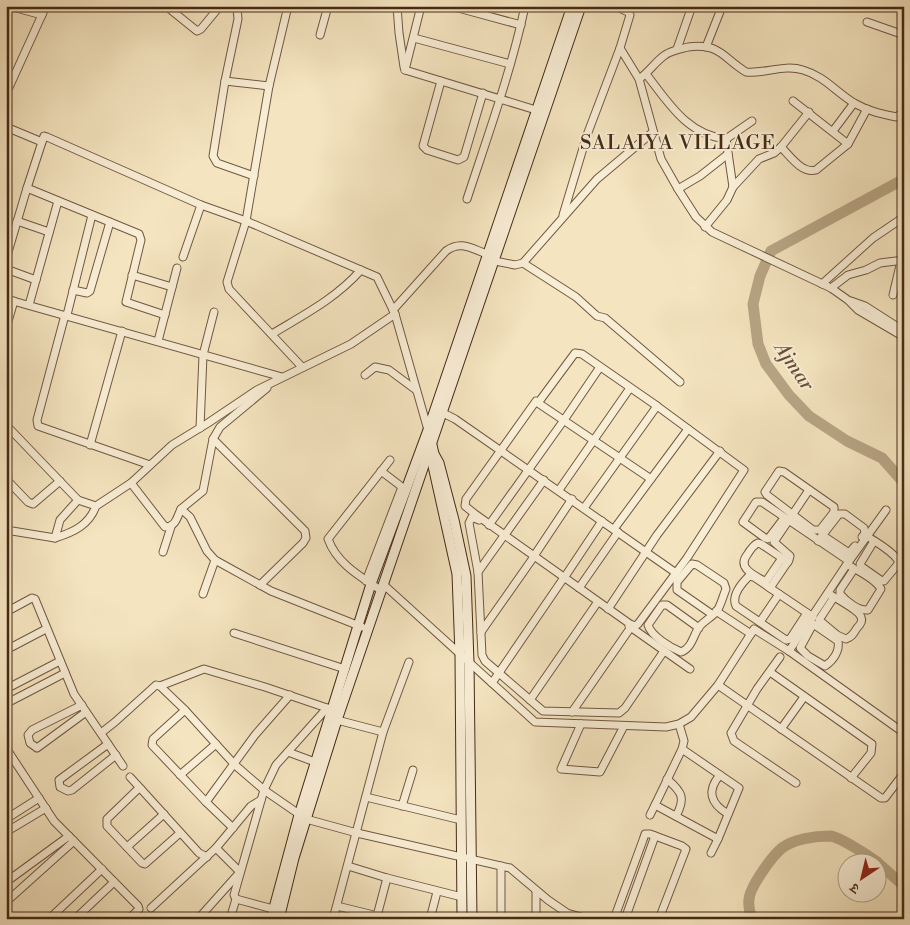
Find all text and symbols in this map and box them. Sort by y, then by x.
district label: SALAIYA VILLAGE [580,131,776,156]
water label: Ajmar [767,336,819,396]
north arrow [838,852,888,902]
text: उ [846,878,864,898]

